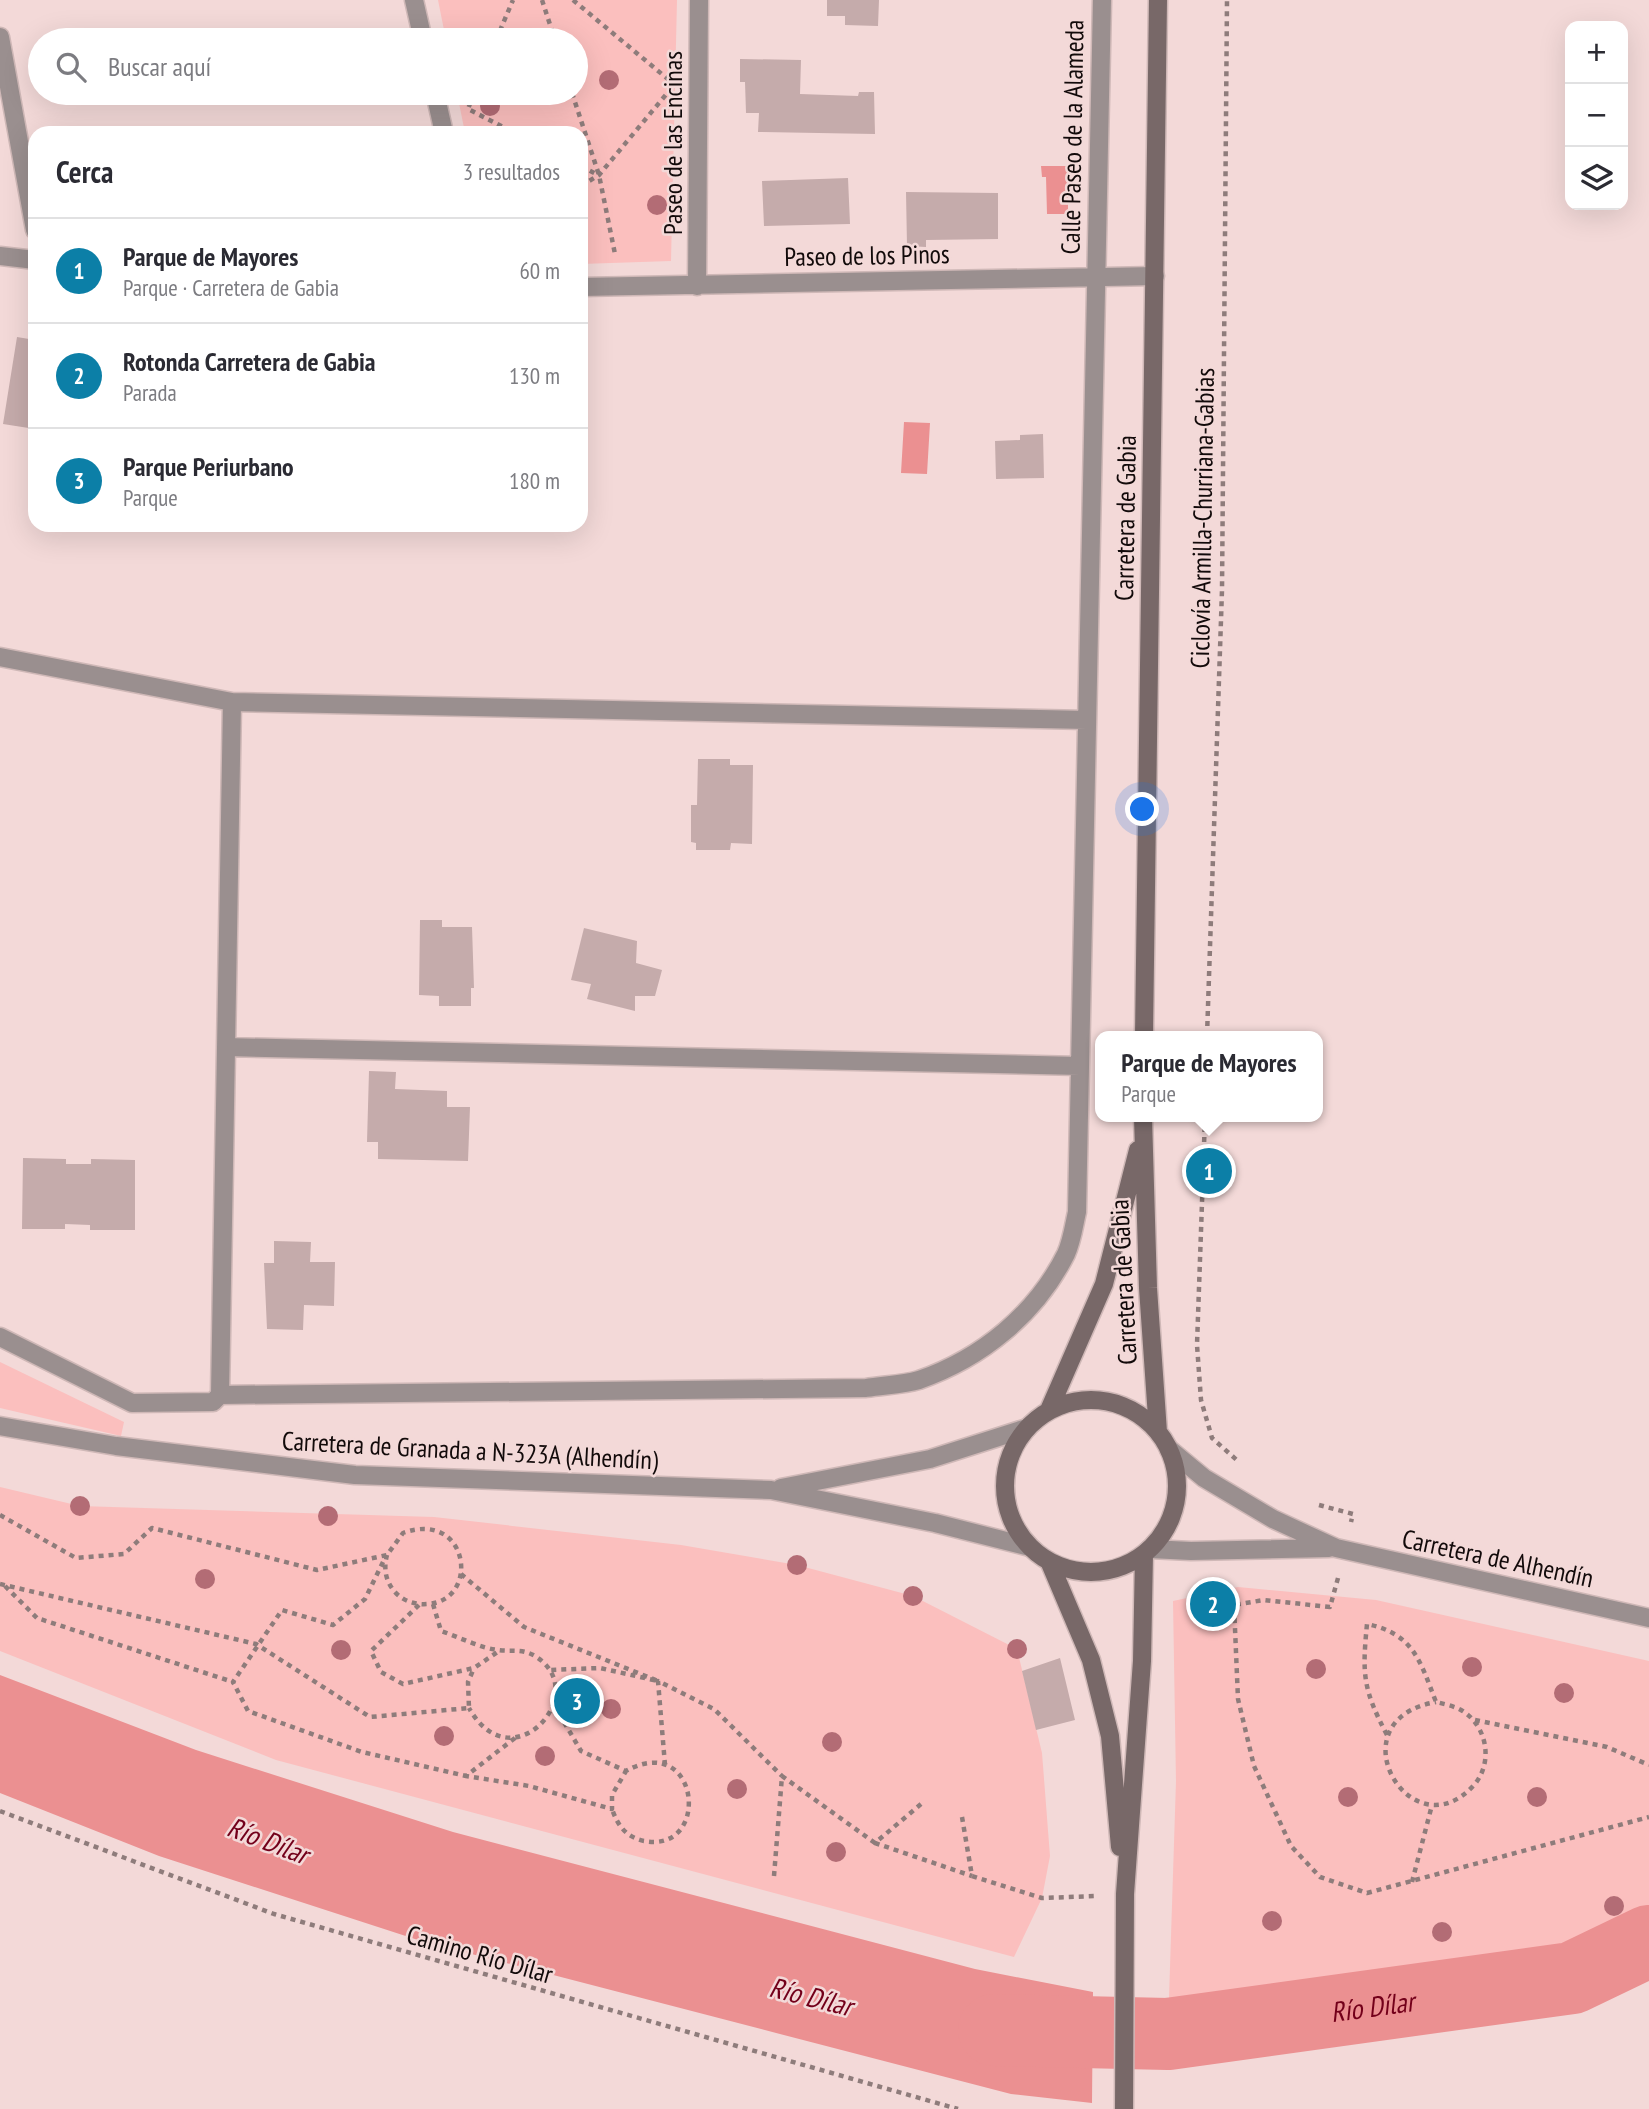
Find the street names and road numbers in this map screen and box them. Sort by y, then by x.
street label: Calle Paseo de la Alameda [1053,19,1091,255]
street label: Paseo de las Encinas [656,51,689,235]
street label: Paseo de los Pinos [784,237,950,273]
street label: Ciclovía Armilla-Churriana-Gabias [1183,368,1221,668]
street label: Carretera de Gabia [1107,435,1143,601]
street label: Carretera de Gabia [1102,1198,1144,1366]
street label: Carretera de Granada a N-323A (Alhendín) [281,1424,659,1476]
street label: Carretera de Alhendín [1399,1522,1597,1594]
street label: Camino Río Dílar [403,1917,557,1991]

